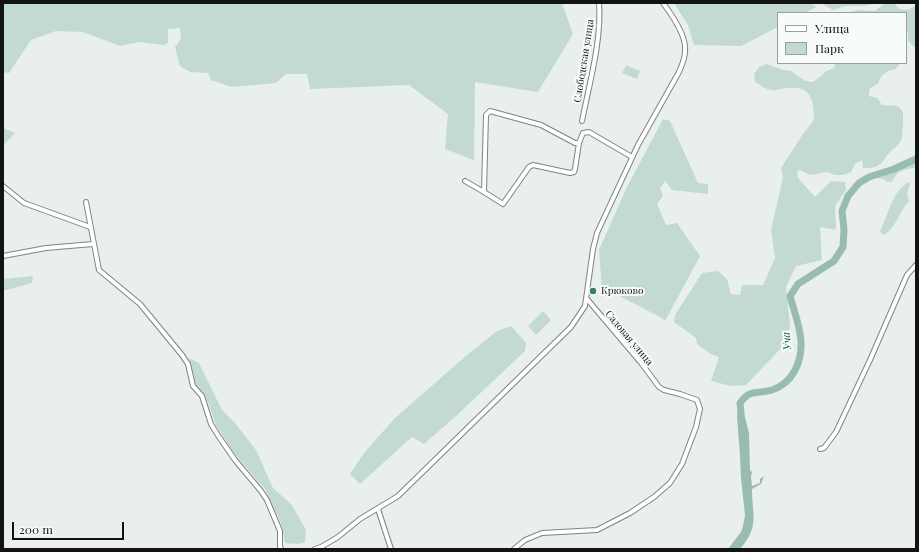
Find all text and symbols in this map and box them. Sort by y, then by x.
legend [777,12,907,64]
street label: Слободская улица [571,19,597,103]
text: Улица [815,20,849,36]
text: Парк [815,40,844,56]
place label: Крюково [601,285,643,297]
marker: Крюково [588,286,598,296]
street label: Садовая улица [603,308,655,368]
water label: Уча [780,331,794,351]
scale bar [14,514,126,540]
text: 200 m [19,521,53,537]

